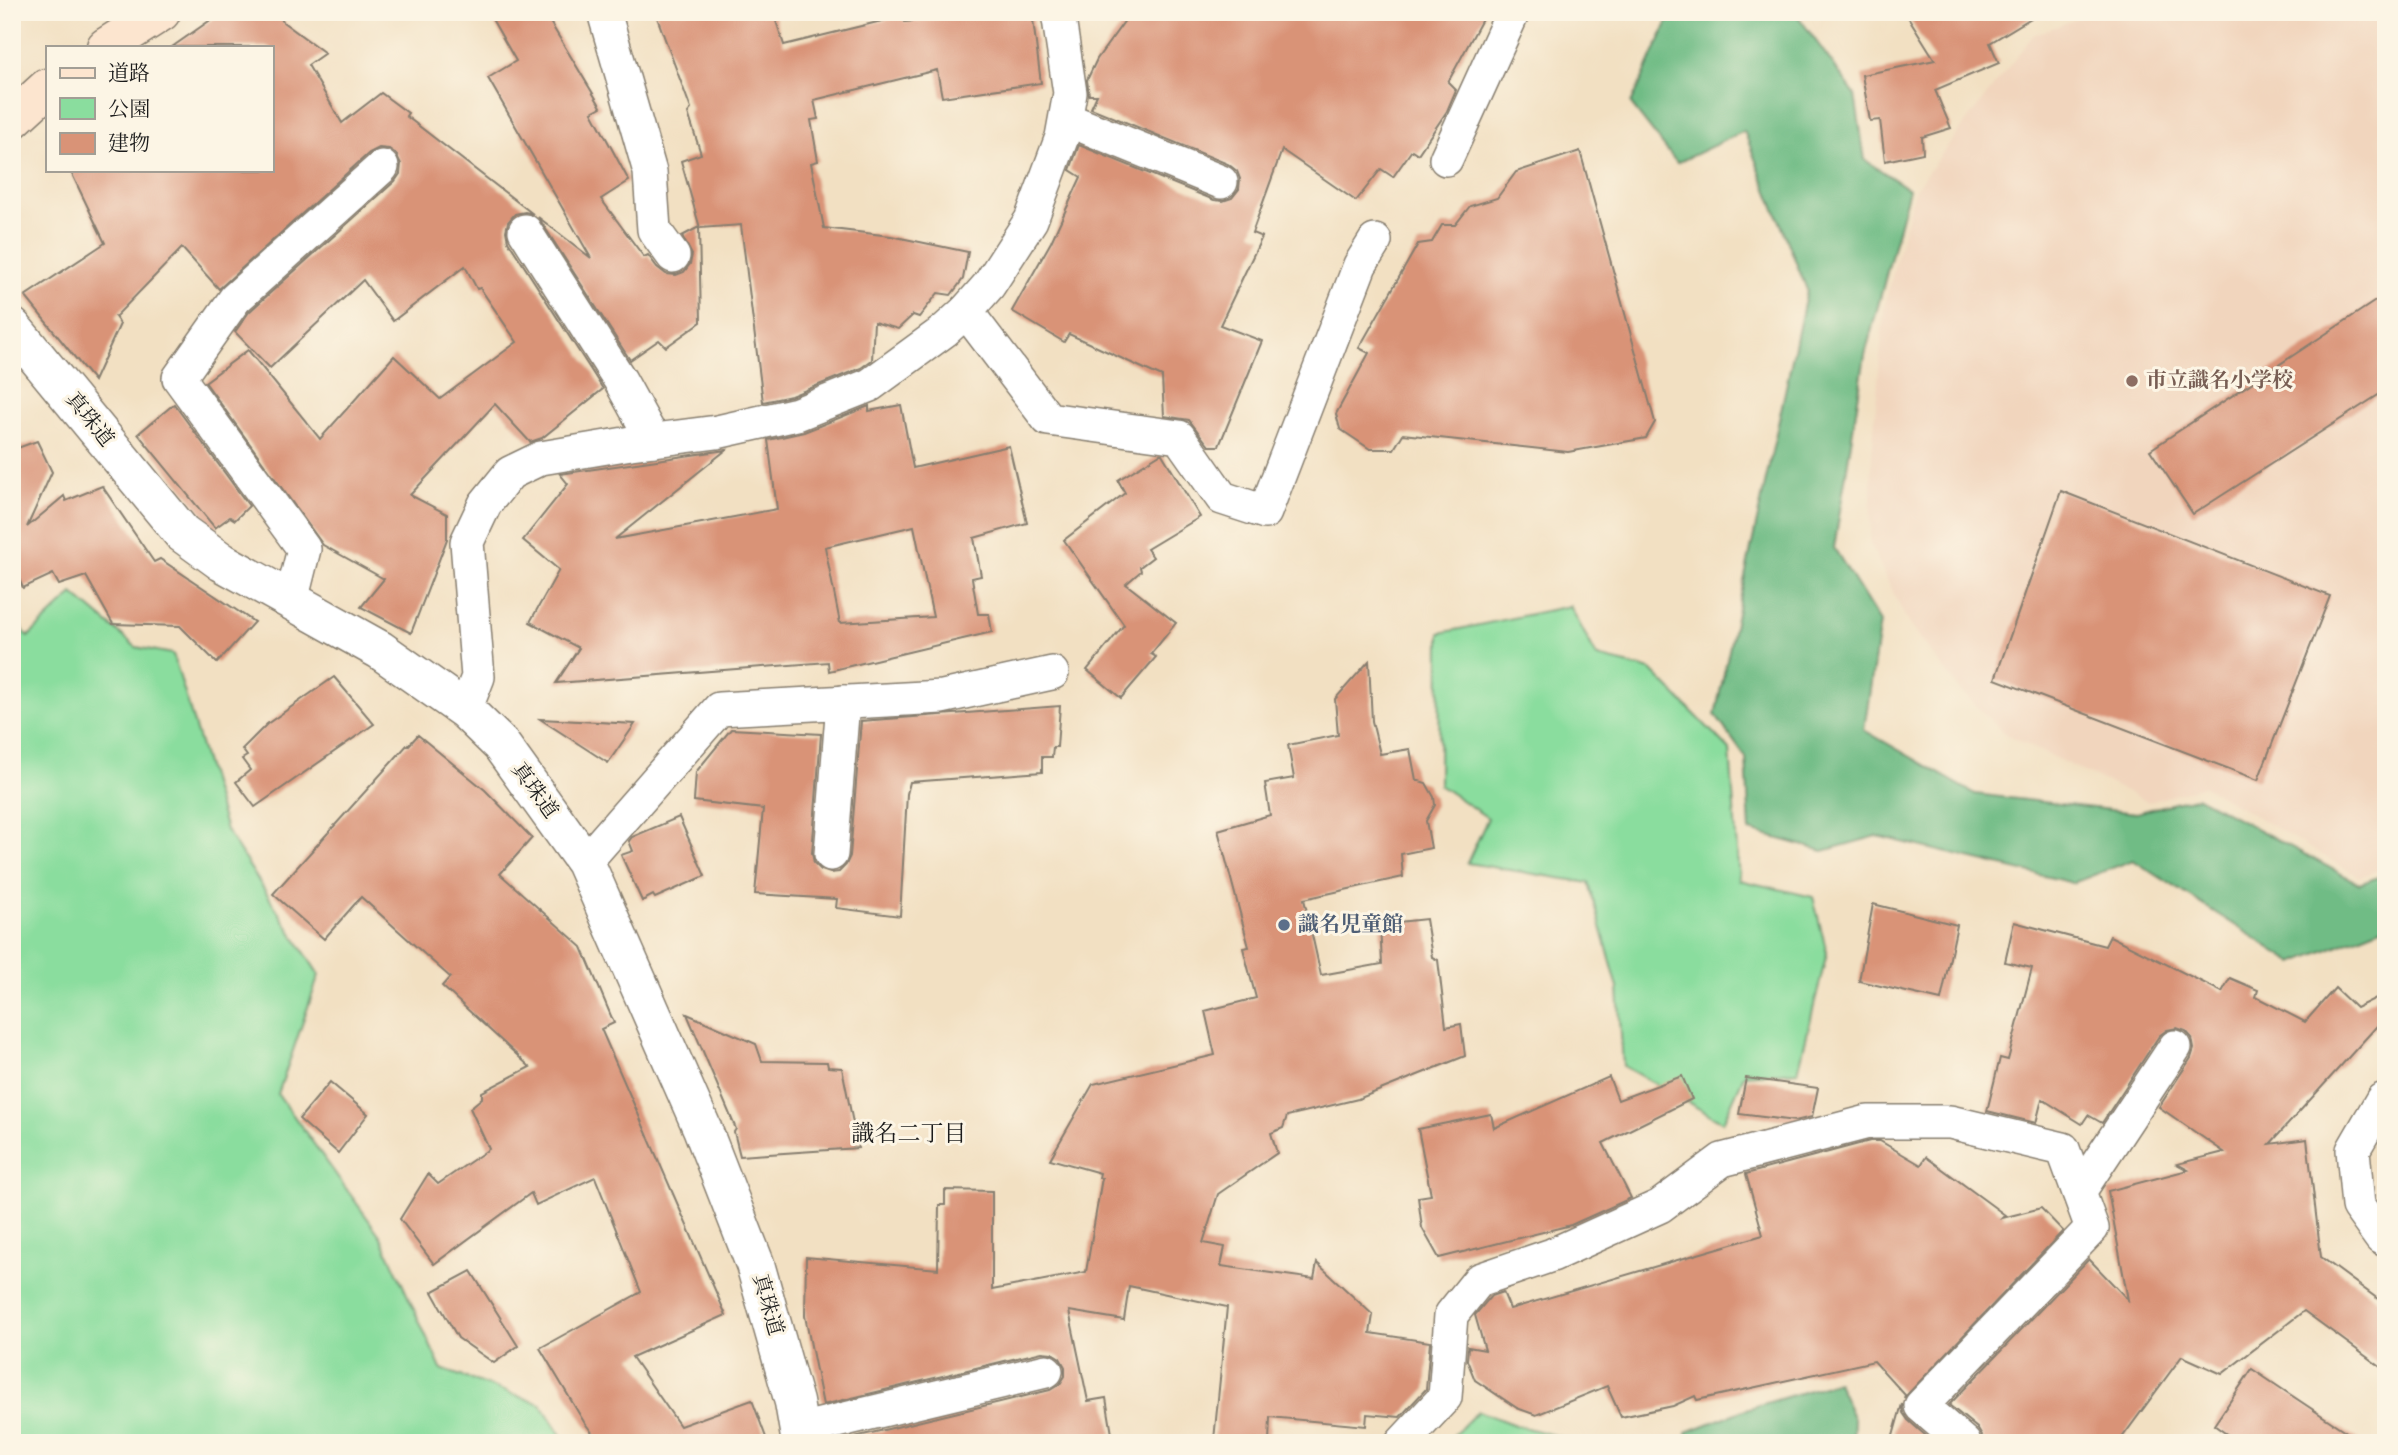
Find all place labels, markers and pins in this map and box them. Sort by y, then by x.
place label: 市立識名小学校 [2146,369,2293,392]
marker: 市立識名小学校 [2124,373,2140,389]
place label: 識名児童館 [1298,913,1403,936]
marker: 識名児童館 [1276,917,1292,933]

